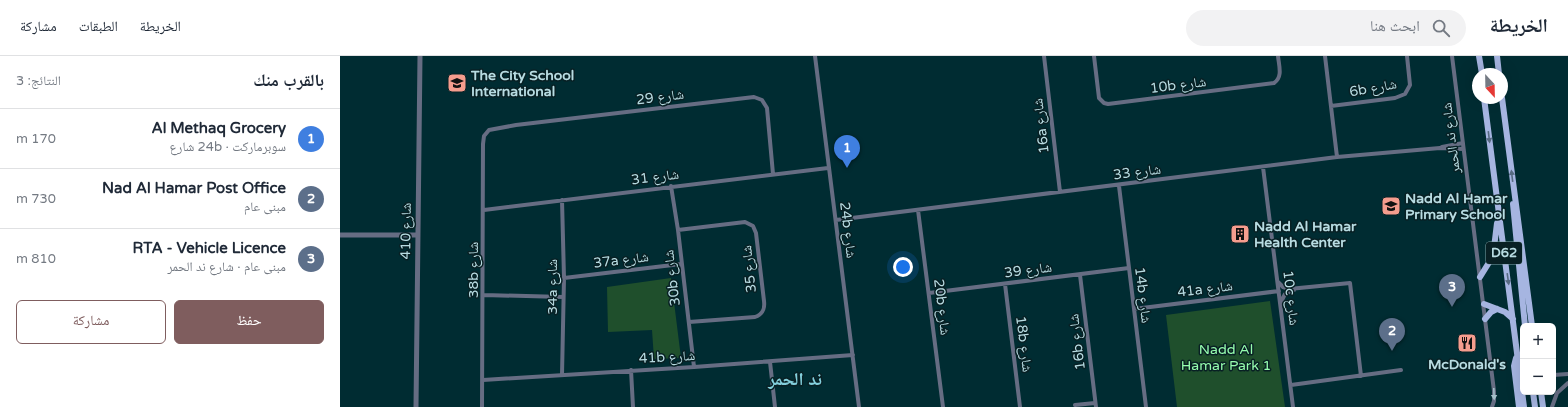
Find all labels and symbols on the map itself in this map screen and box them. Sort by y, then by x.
place label: The City School International [470,67,574,100]
north arrow [1472,68,1508,104]
school or university icon: The City School International [446,72,468,94]
street label: 10b شارع [1149,73,1207,98]
street label: 6b شارع [1348,75,1398,102]
street label: شارع 29 [635,86,685,109]
street label: 16a شارع [1029,97,1054,155]
street label: شارع ند الحمر [1438,101,1465,175]
one-way arrow [1486,131,1492,143]
pin: 1 [834,135,860,168]
street label: شارع 33 [1112,161,1162,184]
street label: شارع 31 [630,166,680,189]
one-way arrow [1509,170,1515,182]
place label: Nadd Al Hamar Primary School [1405,190,1508,223]
school or university icon: Nadd Al Hamar Primary School [1380,195,1402,217]
street label: 24b شارع [835,201,860,259]
street label: شارع 410 [397,203,416,259]
place label: Nadd Al Hamar Health Center [1254,218,1357,251]
building icon: Nadd Al Hamar Health Center [1229,223,1251,245]
street label: 38b شارع [465,242,483,298]
road number: D62 [1486,242,1522,264]
street label: شارع 35 [738,244,761,294]
street label: 37a شارع [592,248,650,273]
street label: 30b شارع [660,249,685,307]
your location [893,257,913,277]
street label: 34a شارع [544,259,562,315]
street label: شارع 39 [1003,259,1053,282]
street label: 14b شارع [1130,266,1155,324]
street label: 10c شارع [1278,270,1303,327]
one-way arrow [1505,273,1511,286]
pin: 3 [1439,274,1465,307]
street label: 41a شارع [1176,277,1234,302]
street label: 20b شارع [929,278,954,336]
street label: 16b شارع [1065,313,1090,371]
street label: 18b شارع [1011,315,1036,373]
pin: 2 [1379,318,1405,351]
restaurant icon: McDonald's [1456,332,1478,354]
park label: Nadd Al Hamar Park 1 [1181,341,1271,374]
street label: 41b شارع [638,347,696,368]
place label: McDonald's [1428,356,1506,373]
district label: ند الحمر [767,368,822,390]
one-way arrow [1491,388,1497,401]

